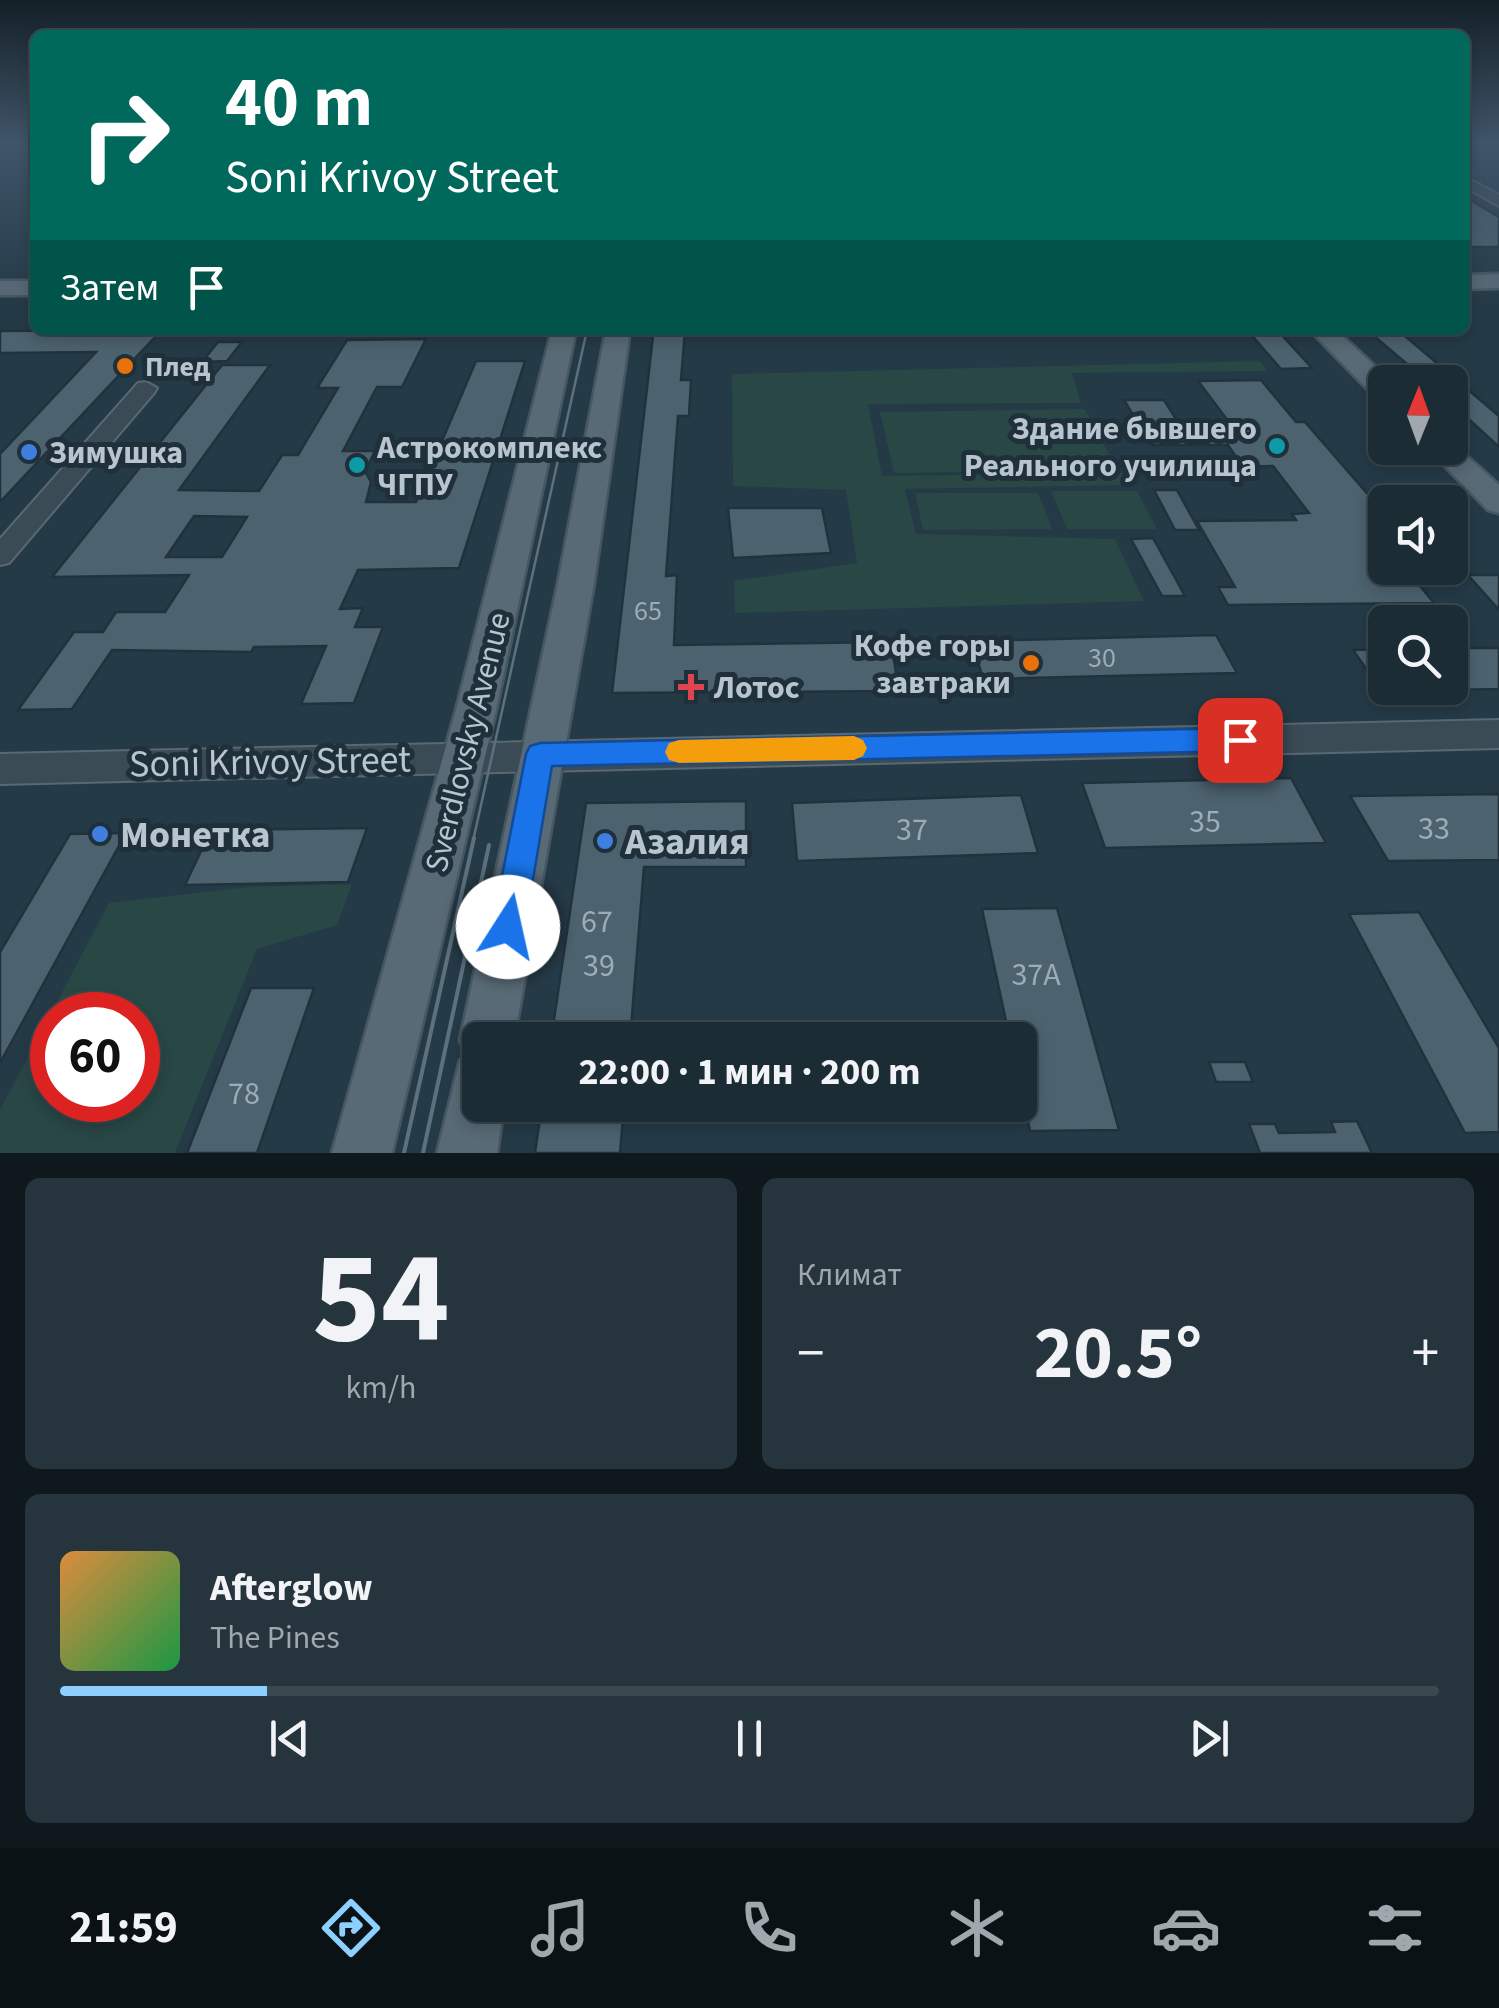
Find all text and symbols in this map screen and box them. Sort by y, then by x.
text: 40 m [225,53,373,153]
icon: right [60,70,190,200]
text: Soni Krivoy Street [225,146,559,210]
icon: arrive [179,260,234,315]
text: Затем [60,261,159,315]
place label: Плед [145,347,211,387]
marker: Плед [114,355,136,377]
north arrow [1368,365,1468,465]
map controls [1368,365,1468,705]
place label: Здание бывшего Реального училища [964,406,1257,489]
place label: Астрокомплекс ЧГПУ [376,425,602,508]
place label: Зимушка [49,430,183,476]
marker: Здание бывшего Реального училища [1266,435,1288,457]
marker: Зимушка [18,441,40,463]
marker: Астрокомплекс ЧГПУ [346,454,368,476]
button: sound [1368,485,1468,585]
house number: 65 [634,591,662,631]
button: search [1368,605,1468,705]
street label: Sverdlovsky Avenue [413,608,522,877]
place label: Кофе горы завтраки [854,623,1011,706]
house number: 30 [1088,638,1116,678]
marker: Кофе горы завтраки [1020,652,1042,674]
place label: Лотос [713,665,800,711]
marker: Лотос [678,674,704,700]
pin [1198,698,1283,783]
icon: arrive [1213,713,1268,768]
street label: Soni Krivoy Street [129,733,412,791]
house number: 35 [1189,799,1221,845]
house number: 33 [1418,806,1450,852]
house number: 37 [896,807,928,853]
place label: Монетка [120,808,271,862]
place label: Азалия [624,815,750,869]
marker: Монетка [89,823,111,845]
marker: Азалия [594,830,616,852]
position arrow [456,875,560,979]
house number: 67 [581,899,613,945]
house number: 39 [583,943,615,989]
house number: 37А [1011,952,1061,998]
speed limit sign: 60 [30,992,160,1122]
text: 22:00 · 1 мин · 200 m [578,1045,921,1099]
house number: 78 [228,1071,260,1117]
text: 54 [312,1207,450,1392]
text: Климат [797,1252,902,1298]
text: 20.5° [1034,1300,1202,1407]
text: − [797,1315,824,1393]
text: + [1412,1315,1439,1393]
text: km/h [346,1365,416,1411]
text: Afterglow [210,1561,373,1615]
text: The Pines [210,1615,340,1661]
icon: previous [262,1711,317,1766]
icon: pause [722,1711,777,1766]
icon: next [1182,1711,1237,1766]
icon: directions [316,1893,386,1963]
icon: music [525,1893,595,1963]
icon: phone [734,1893,804,1963]
icon: climate [942,1893,1012,1963]
icon: car [1151,1893,1221,1963]
icon: filters [1360,1893,1430,1963]
text: 21:59 [69,1896,178,1960]

